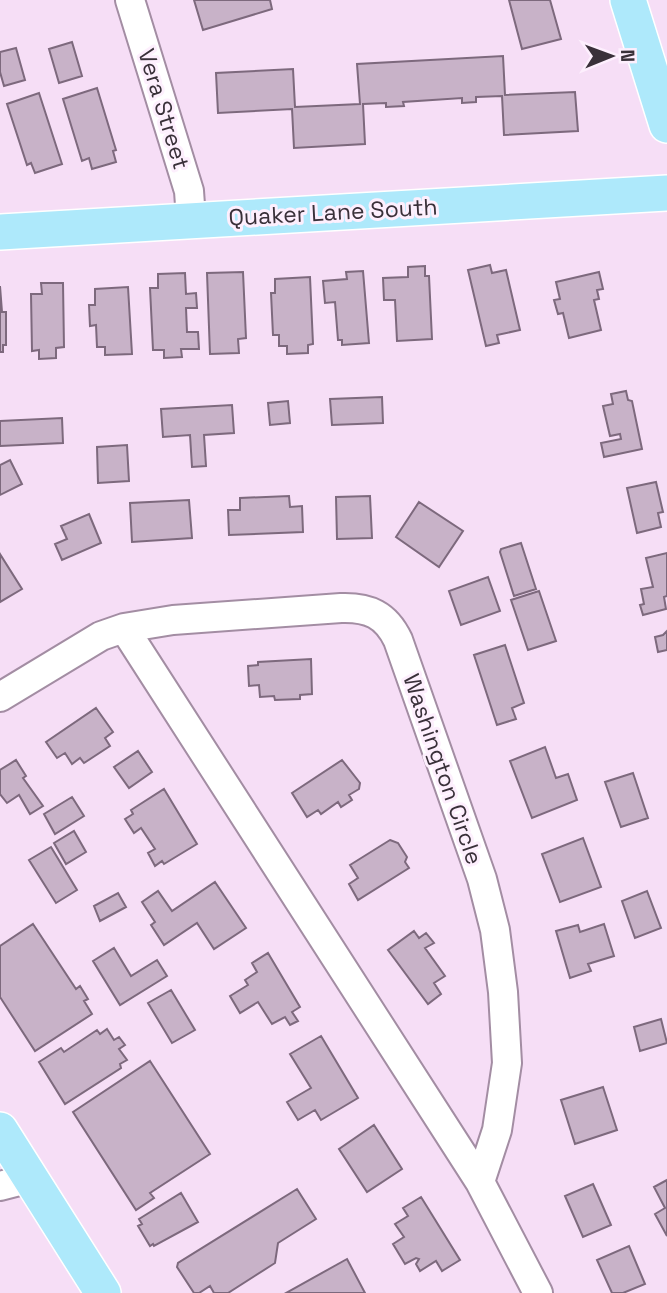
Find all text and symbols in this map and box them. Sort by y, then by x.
north arrow [576,21,646,91]
street label: Vera Street [131,45,197,173]
text: N [615,49,640,62]
street label: Quaker Lane South [228,192,438,232]
street label: Washington Circle [396,670,490,868]

